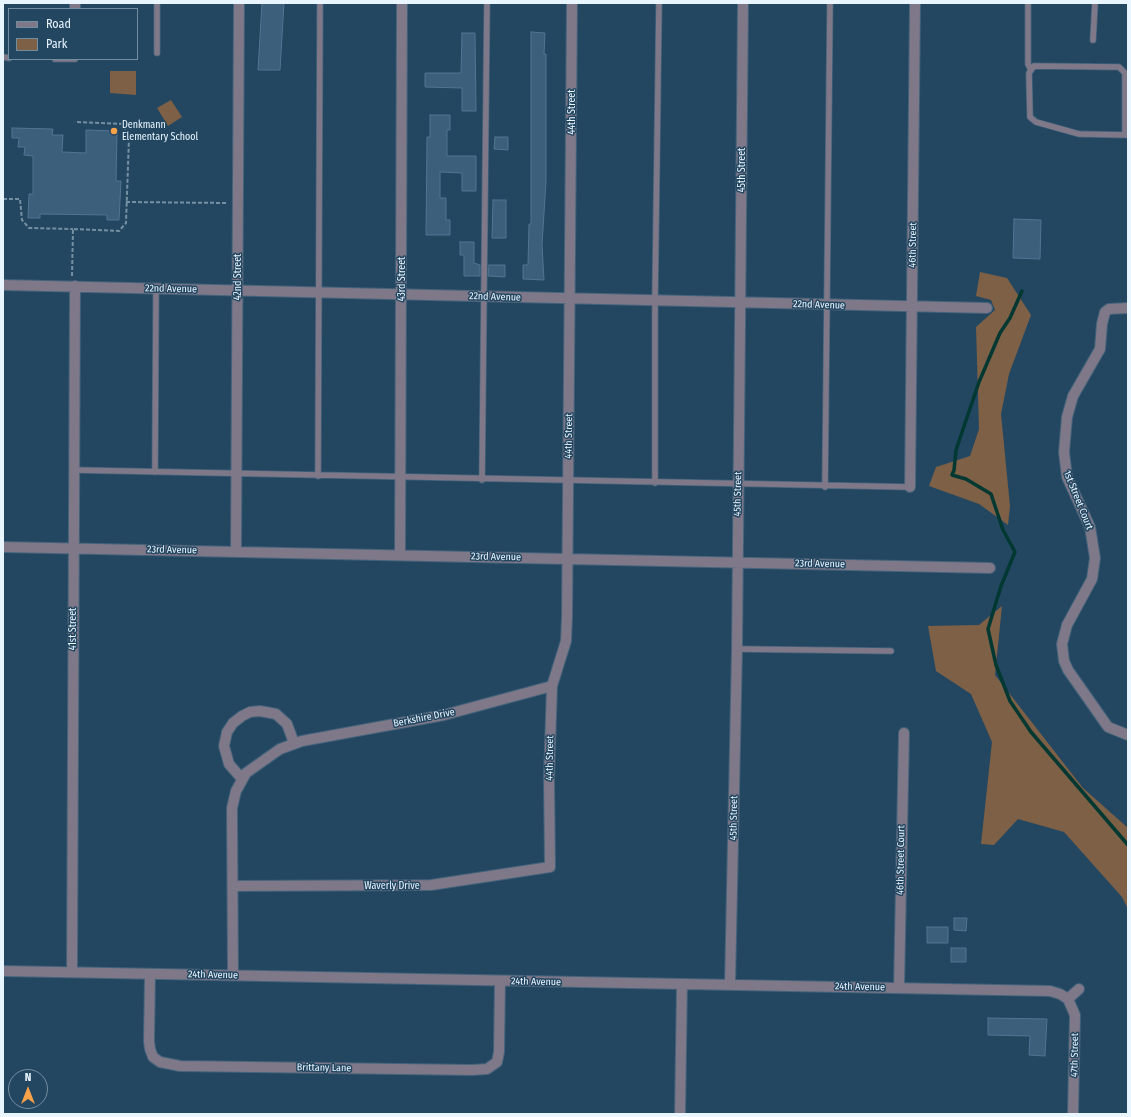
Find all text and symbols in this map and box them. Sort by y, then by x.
legend [8,8,138,60]
text: Road [46,17,71,31]
text: Park [46,37,67,51]
street label: 44th Street [566,89,578,135]
place label: Denkmann Elementary School [122,119,198,142]
marker: Denkmann Elementary School [109,126,119,136]
street label: 45th Street [736,148,748,192]
street label: 46th Street [907,222,919,268]
street label: 42nd Street [232,254,244,300]
street label: 43rd Street [396,257,408,301]
street label: 22nd Avenue [145,283,197,295]
street label: 22nd Avenue [469,290,521,304]
street label: 22nd Avenue [793,298,845,312]
street label: 44th Street [563,413,575,459]
street label: 1st Street Court [1061,469,1095,531]
street label: 45th Street [732,472,744,516]
street label: 23rd Avenue [147,544,197,556]
street label: 23rd Avenue [471,551,521,563]
street label: 23rd Avenue [795,558,845,570]
street label: 41st Street [67,608,79,650]
street label: Berkshire Drive [392,706,456,730]
street label: 44th Street [544,735,556,781]
street label: 45th Street [728,796,740,840]
street label: 46th Street Court [894,825,908,895]
street label: Waverly Drive [364,880,420,892]
street label: 24th Avenue [188,969,238,981]
street label: 24th Avenue [511,976,561,988]
street label: 24th Avenue [835,981,885,993]
street label: 47th Street [1069,1033,1081,1077]
street label: Brittany Lane [297,1062,351,1074]
north arrow [8,1069,48,1109]
text: N [25,1071,31,1084]

